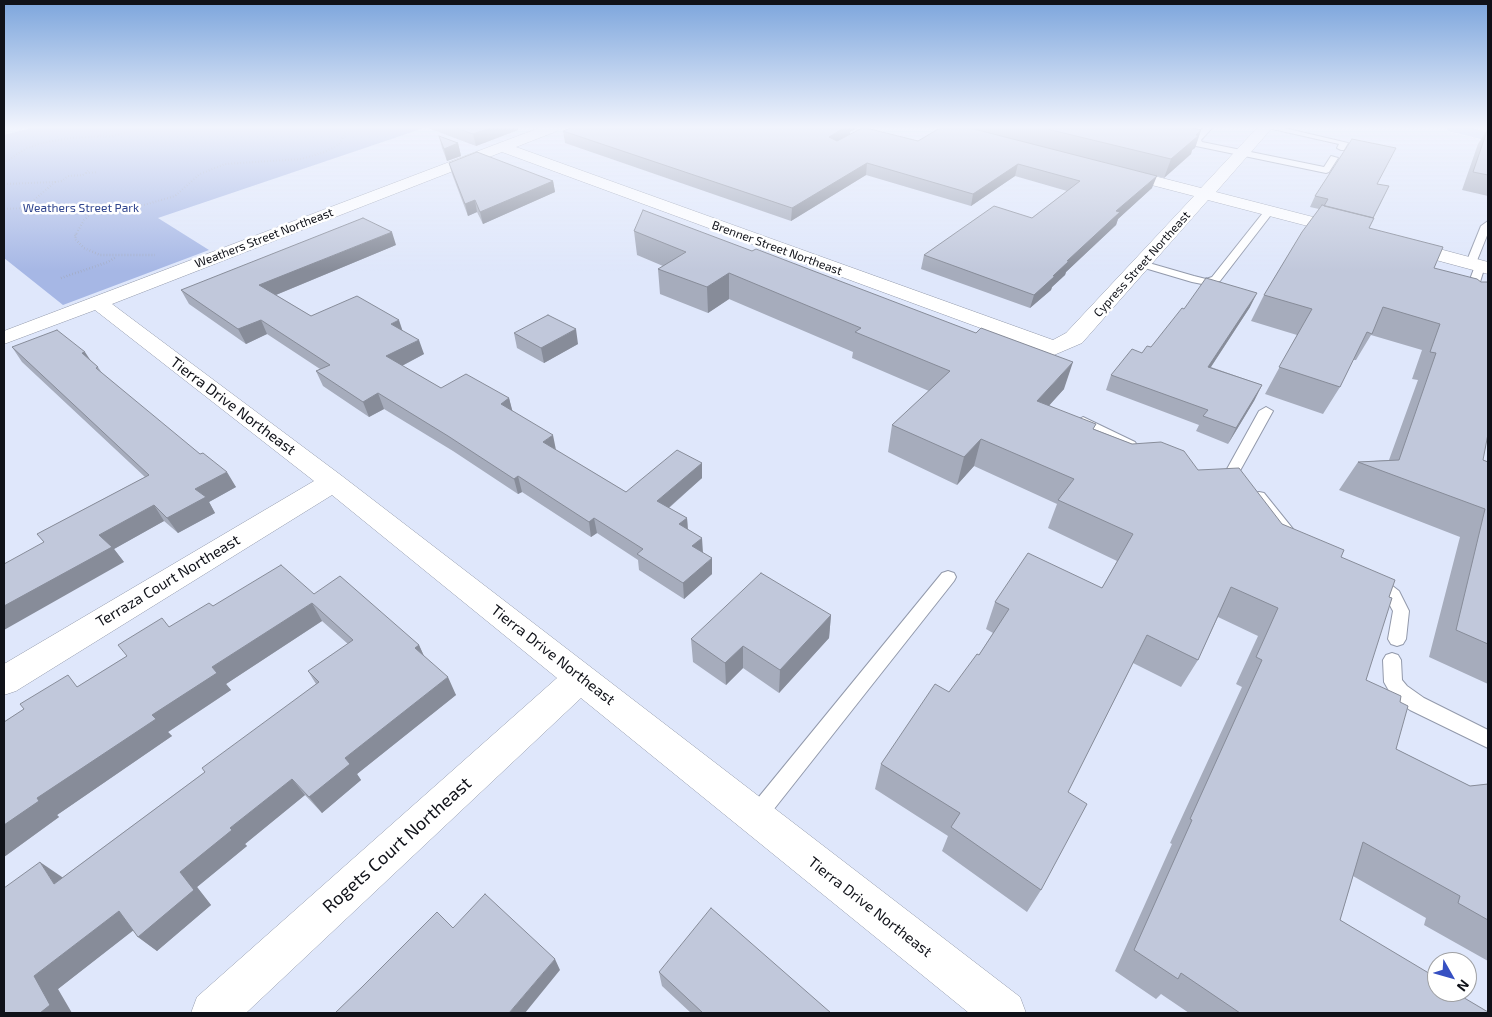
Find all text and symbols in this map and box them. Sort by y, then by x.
park label: Weathers Street Park [23,201,139,215]
street label: Weathers Street Northeast [193,205,335,271]
street label: Cypress Street Northeast [1091,208,1193,320]
street label: Brenner Street Northeast [710,218,844,278]
street label: Tierra Drive Northeast [167,353,299,459]
street label: Terraza Court Northeast [93,531,243,631]
street label: Tierra Drive Northeast [487,601,619,709]
street label: Rogets Court Northeast [318,772,476,918]
street label: Tierra Drive Northeast [804,853,936,961]
north arrow [1427,952,1477,1002]
text: N [1454,977,1473,995]

